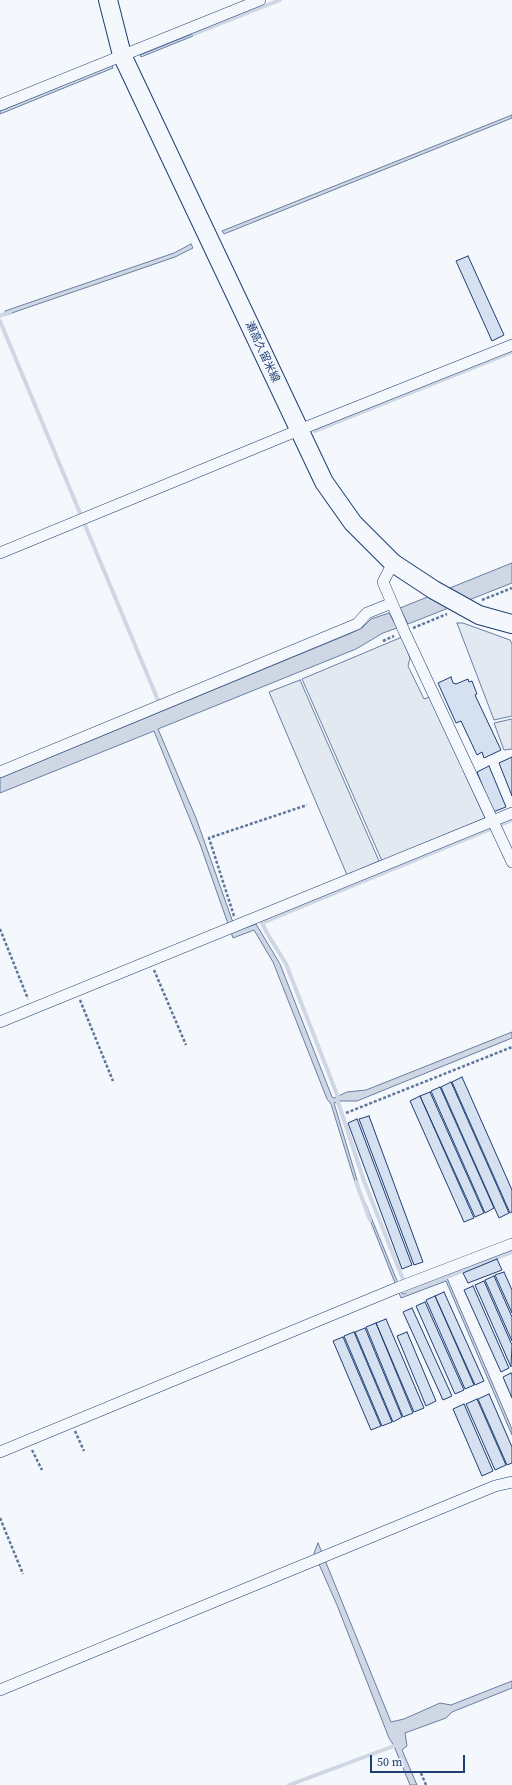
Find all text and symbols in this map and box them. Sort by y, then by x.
street label: 瀬高久留米線 [242,319,282,385]
scale bar [372,1747,467,1773]
text: 50 m [377,1754,403,1770]

